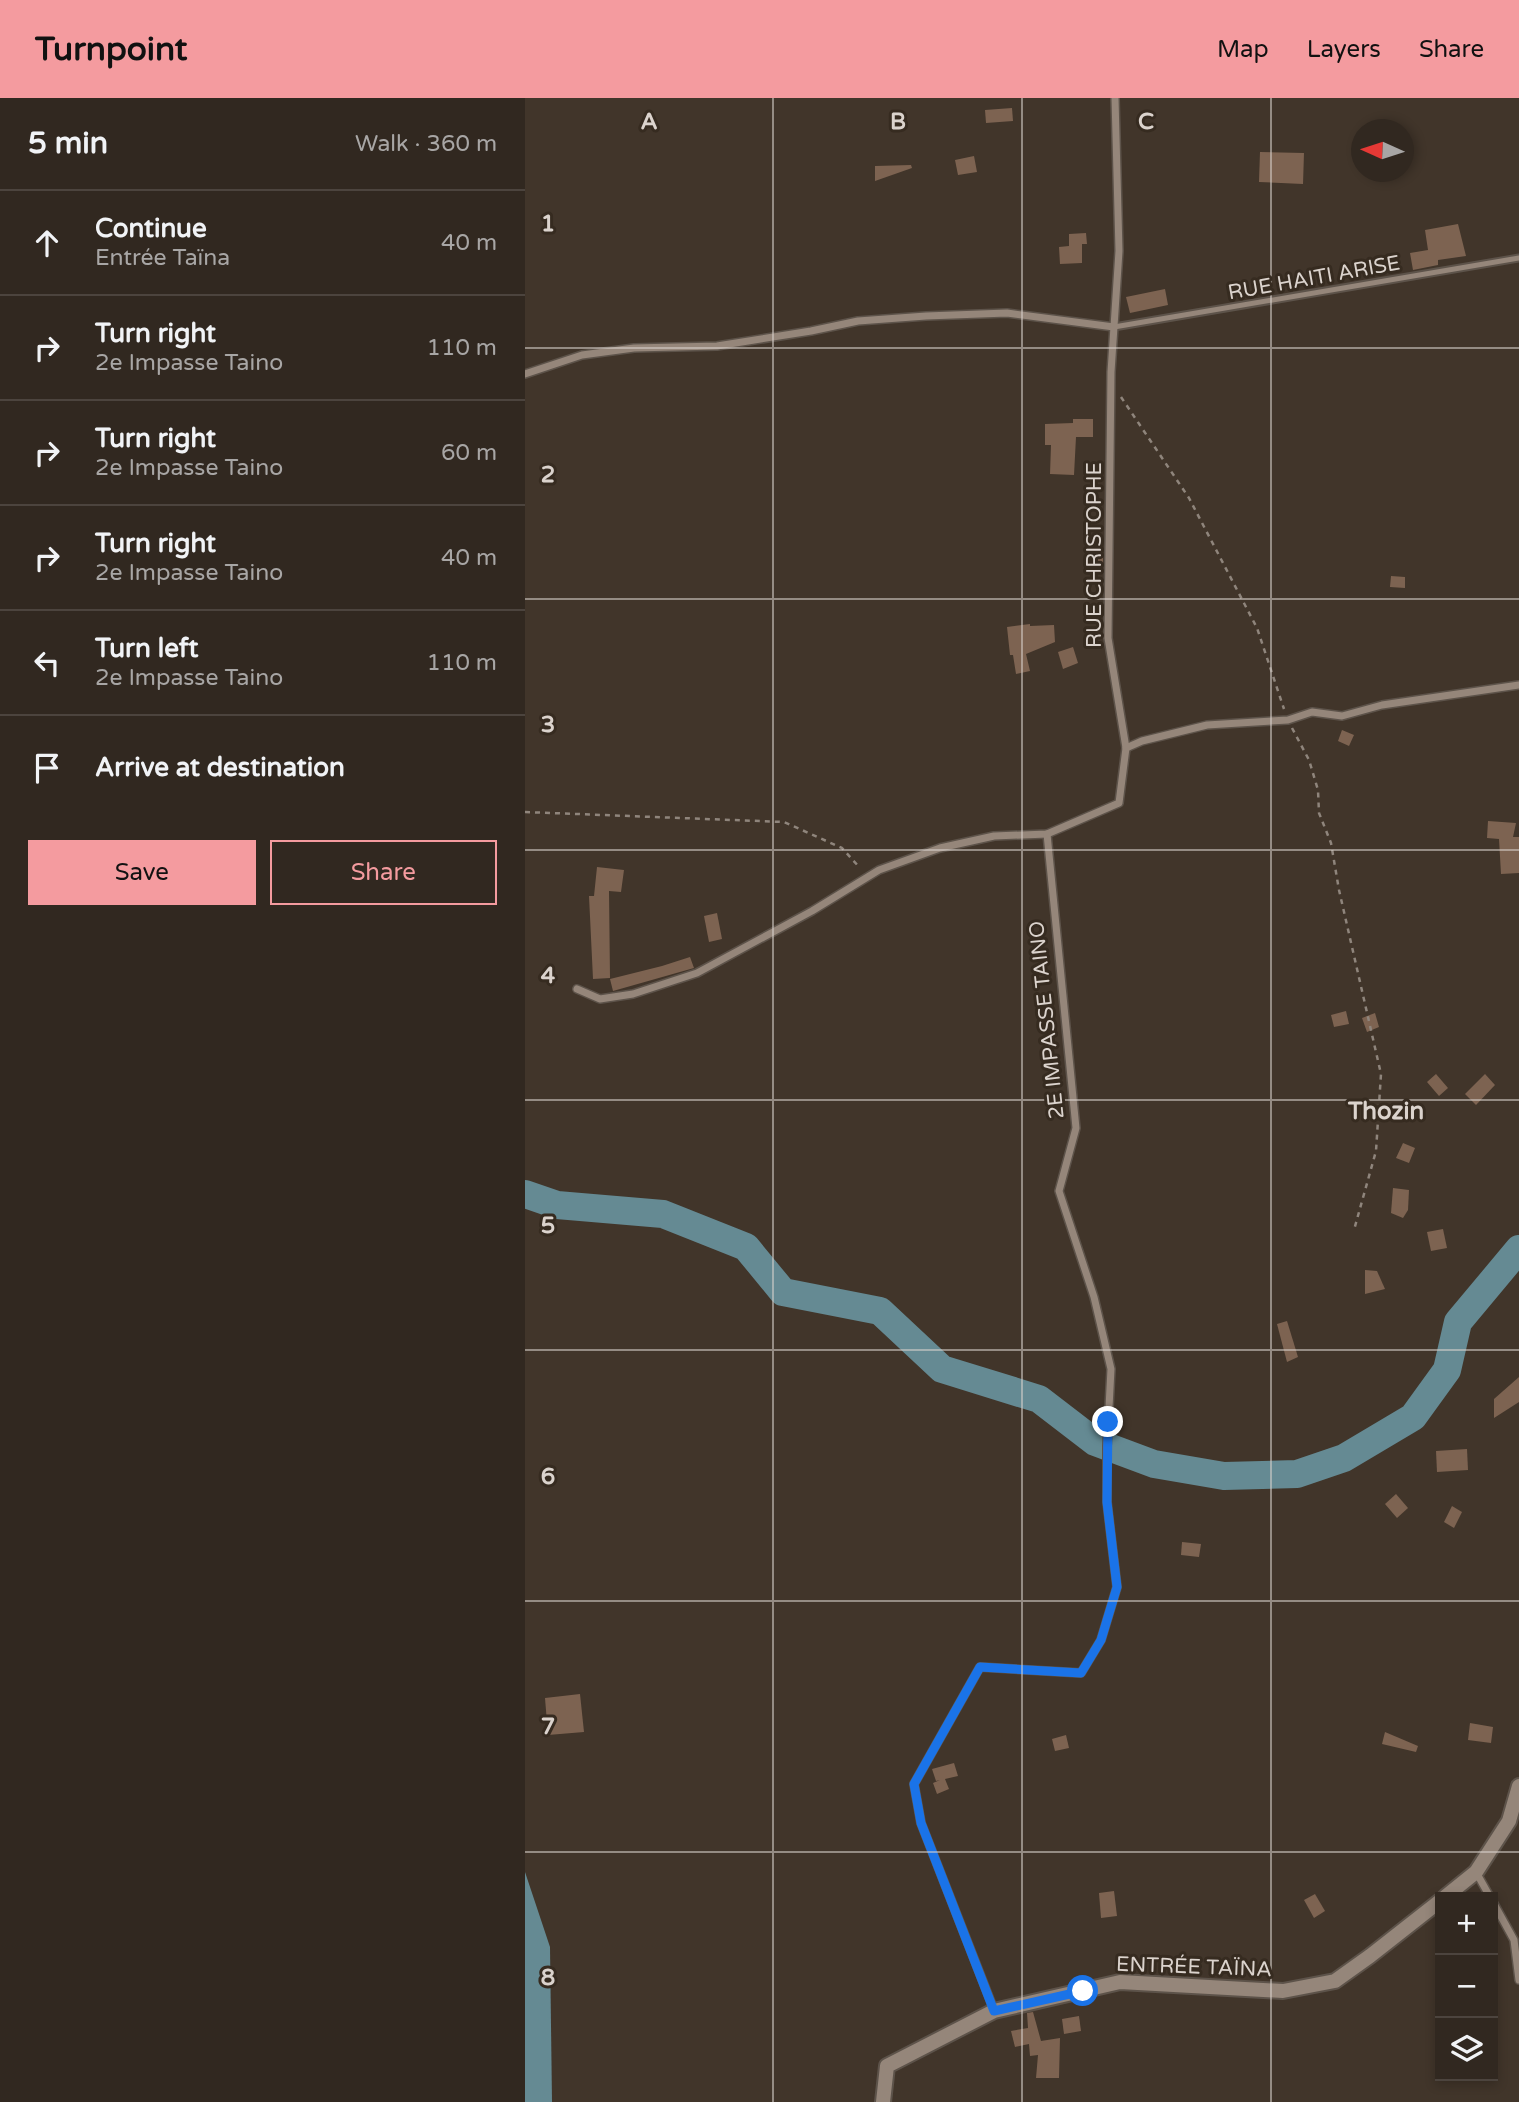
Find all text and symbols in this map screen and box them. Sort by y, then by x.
text: Turnpoint [35,30,187,69]
text: Map [1217,35,1269,64]
text: Layers [1307,35,1381,64]
text: Share [1419,35,1484,64]
text: A [640,108,658,136]
text: B [890,108,906,136]
text: C [1138,108,1154,136]
north arrow [1351,119,1414,182]
text: 5 min [28,125,108,162]
text: Walk · 360 m [355,130,497,158]
text: 1 [541,210,555,238]
text: Continue [95,213,207,244]
icon: ahead [28,224,66,262]
text: 40 m [441,229,497,257]
text: Entrée Taïna [95,244,230,272]
street label: RUE HAITI ARISE [1226,251,1402,305]
text: Turn right [95,318,216,349]
icon: right [28,329,66,367]
text: 110 m [427,334,497,362]
text: 2e Impasse Taino [95,349,283,377]
text: Turn right [95,423,216,454]
icon: right [28,434,66,472]
text: 60 m [441,439,497,467]
text: 2e Impasse Taino [95,454,283,482]
text: 2 [541,461,555,489]
street label: RUE CHRISTOPHE [1082,462,1107,648]
text: Turn right [95,528,216,559]
icon: right [28,539,66,577]
text: 40 m [441,544,497,572]
text: 2e Impasse Taino [95,559,283,587]
text: Turn left [95,633,198,664]
icon: left [28,644,66,682]
text: 110 m [427,649,497,677]
text: 2e Impasse Taino [95,664,283,692]
text: 3 [541,711,555,739]
icon: arrive [28,749,66,787]
text: Arrive at destination [95,752,345,783]
button: Save [28,840,256,905]
button: Share [270,840,497,905]
street label: 2E IMPASSE TAINO [1024,920,1070,1120]
text: 4 [541,962,556,990]
district label: Thozin [1347,1097,1424,1126]
text: 5 [541,1212,555,1240]
route end [1092,1406,1123,1437]
text: 6 [541,1463,555,1491]
text: 7 [541,1713,555,1741]
map controls [1435,1892,1498,2081]
button: + [1435,1892,1498,1955]
street label: ENTRÉE TAÏNA [1116,1952,1272,1982]
button: − [1435,1955,1498,2018]
text: 8 [541,1964,555,1992]
route start [1067,1975,1098,2006]
button: layers [1435,2018,1498,2081]

